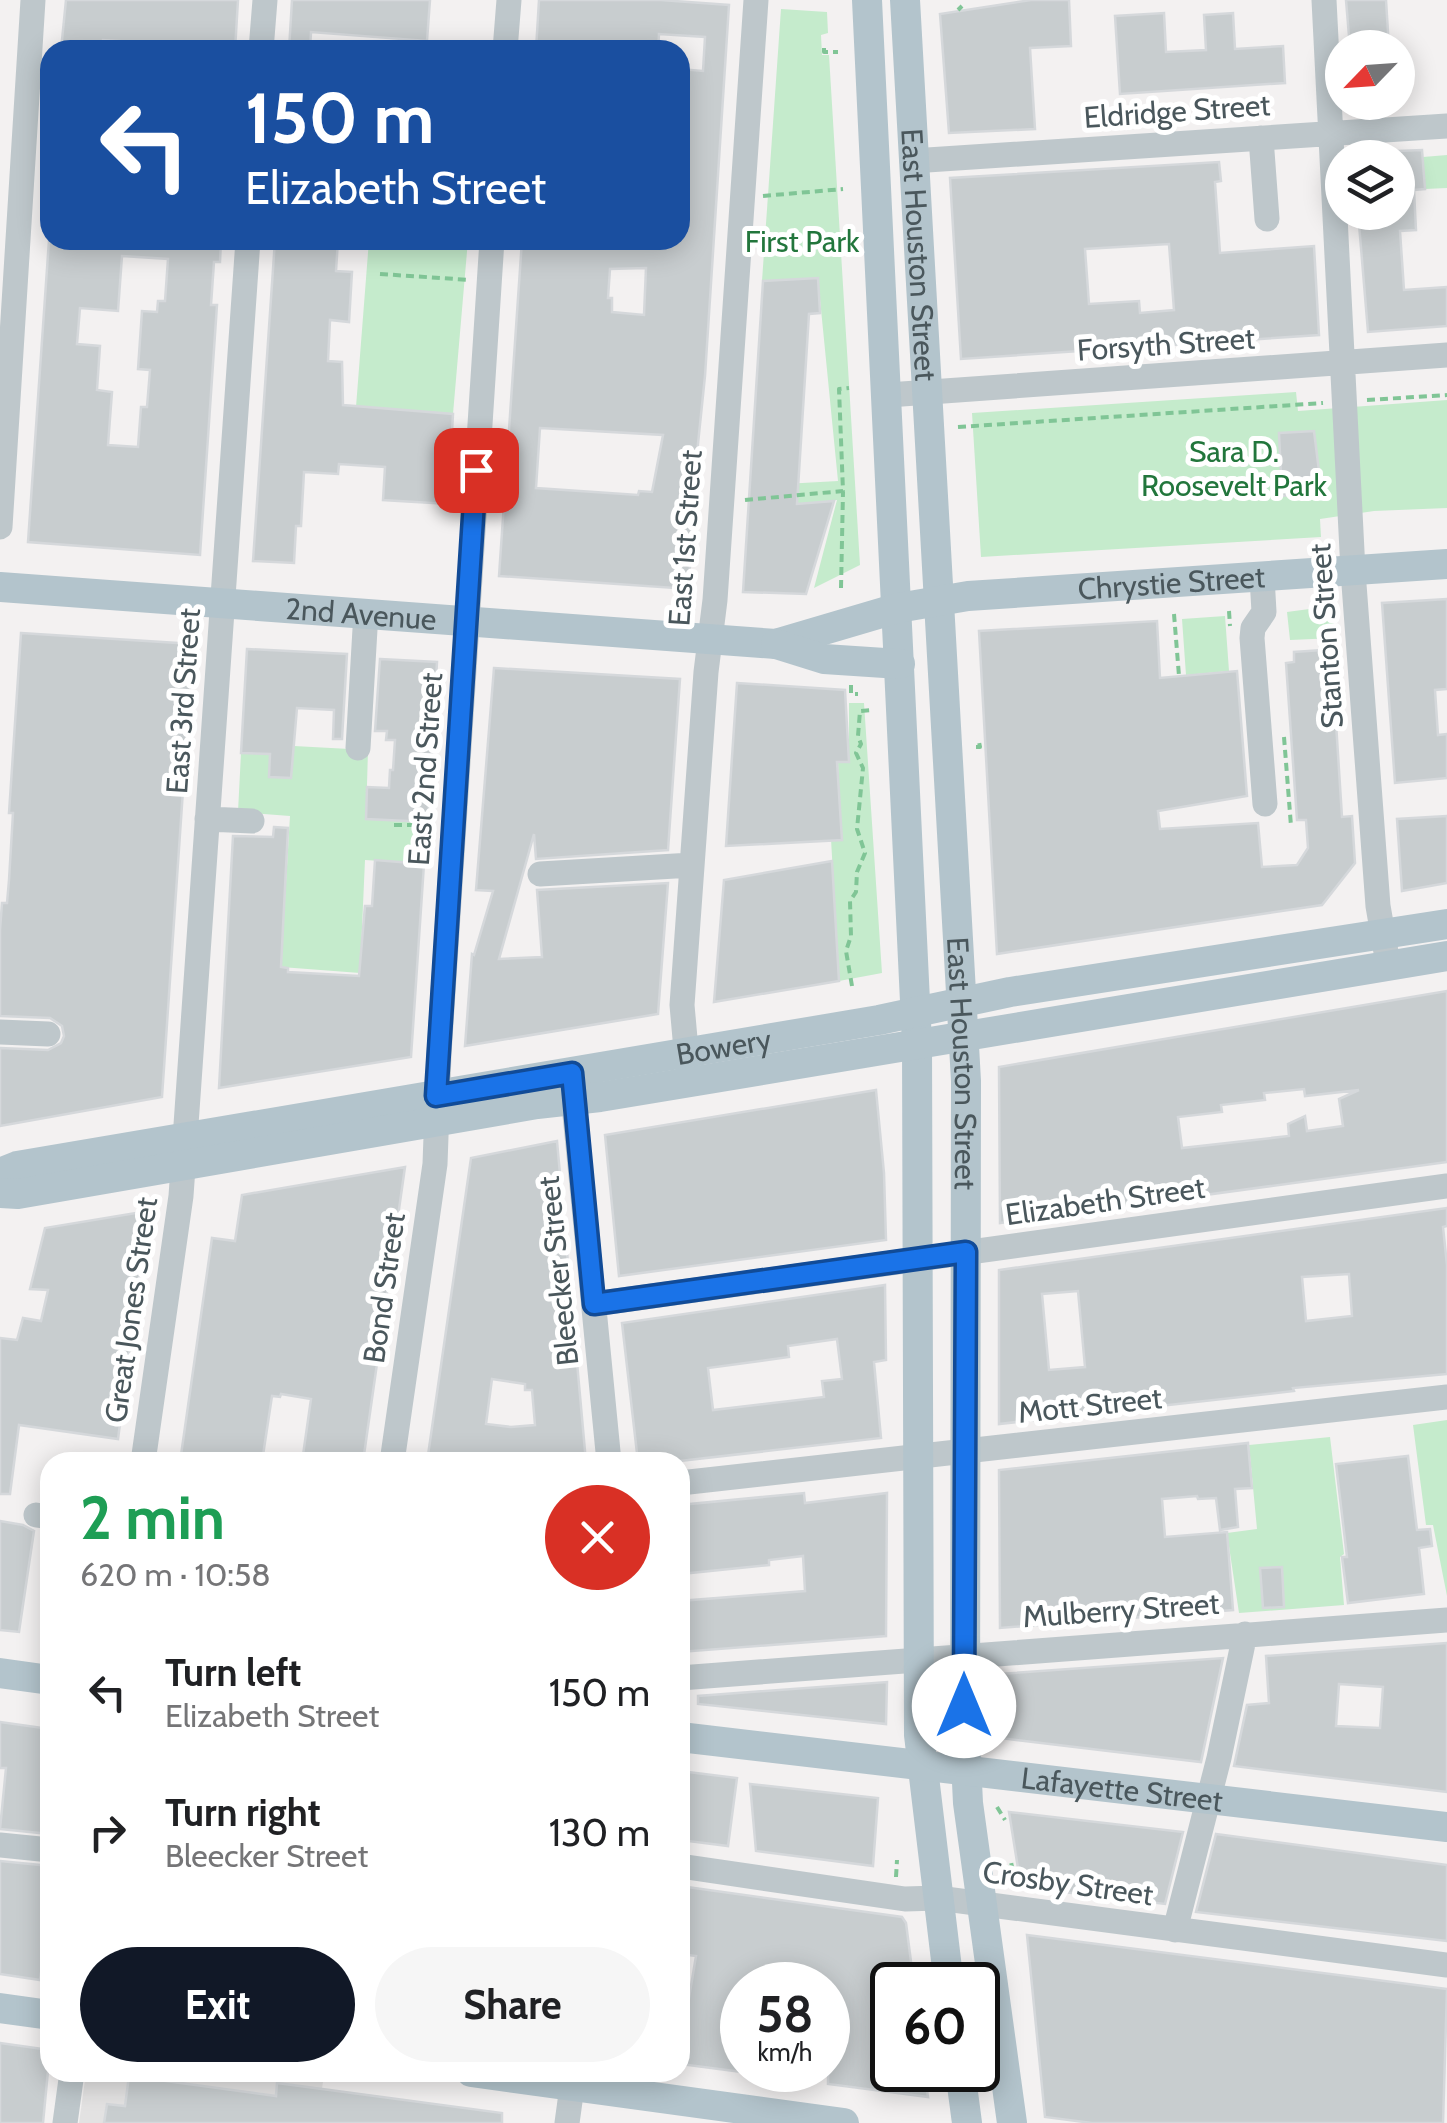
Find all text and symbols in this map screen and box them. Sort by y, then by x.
north arrow [1325,30,1415,120]
map controls [1325,30,1415,230]
text: 150 m [245,75,434,161]
icon: left [80,80,210,210]
street label: Eldridge Street [1083,86,1271,136]
street label: East Houston Street [894,127,945,382]
button: layers [1325,140,1415,230]
text: Elizabeth Street [245,161,546,215]
park label: First Park [745,223,860,260]
street label: Forsyth Street [1076,319,1256,369]
pin [434,428,519,513]
park label: Sara D. Roosevelt Park [1141,433,1327,504]
icon: arrive [449,443,504,498]
street label: East 1st Street [660,449,710,627]
street label: Stanton Street [1301,542,1351,730]
street label: Chrystie Street [1076,558,1266,607]
street label: 2nd Avenue [284,590,438,638]
street label: East 3rd Street [158,607,208,795]
street label: East 2nd Street [400,671,450,867]
street label: East Houston Street [939,936,985,1190]
street label: Bowery [673,1020,774,1073]
street label: Elizabeth Street [1003,1169,1207,1233]
street label: Bleecker Street [530,1174,586,1368]
street label: Great Jones Street [97,1195,165,1425]
street label: Bond Street [355,1210,413,1366]
street label: Mott Street [1016,1379,1164,1431]
text: 2 min [80,1481,225,1554]
button: close [545,1485,650,1590]
text: 620 m · 10:58 [80,1555,271,1594]
street label: Mulberry Street [1022,1585,1220,1635]
text: Turn left [165,1649,301,1696]
position arrow [912,1654,1016,1758]
icon: left [80,1665,135,1720]
text: 150 m [549,1669,650,1716]
text: Elizabeth Street [165,1696,379,1735]
street label: Lafayette Street [1019,1759,1225,1819]
text: Turn right [165,1789,321,1836]
icon: right [80,1805,135,1860]
text: 130 m [549,1809,650,1856]
text: Bleecker Street [165,1836,368,1875]
street label: Crosby Street [980,1853,1156,1913]
button: Exit [80,1947,355,2062]
button: Share [375,1947,650,2062]
speed limit sign: 60 [870,1962,1000,2092]
text: 58 [756,1984,814,2045]
text: km/h [758,2037,812,2067]

